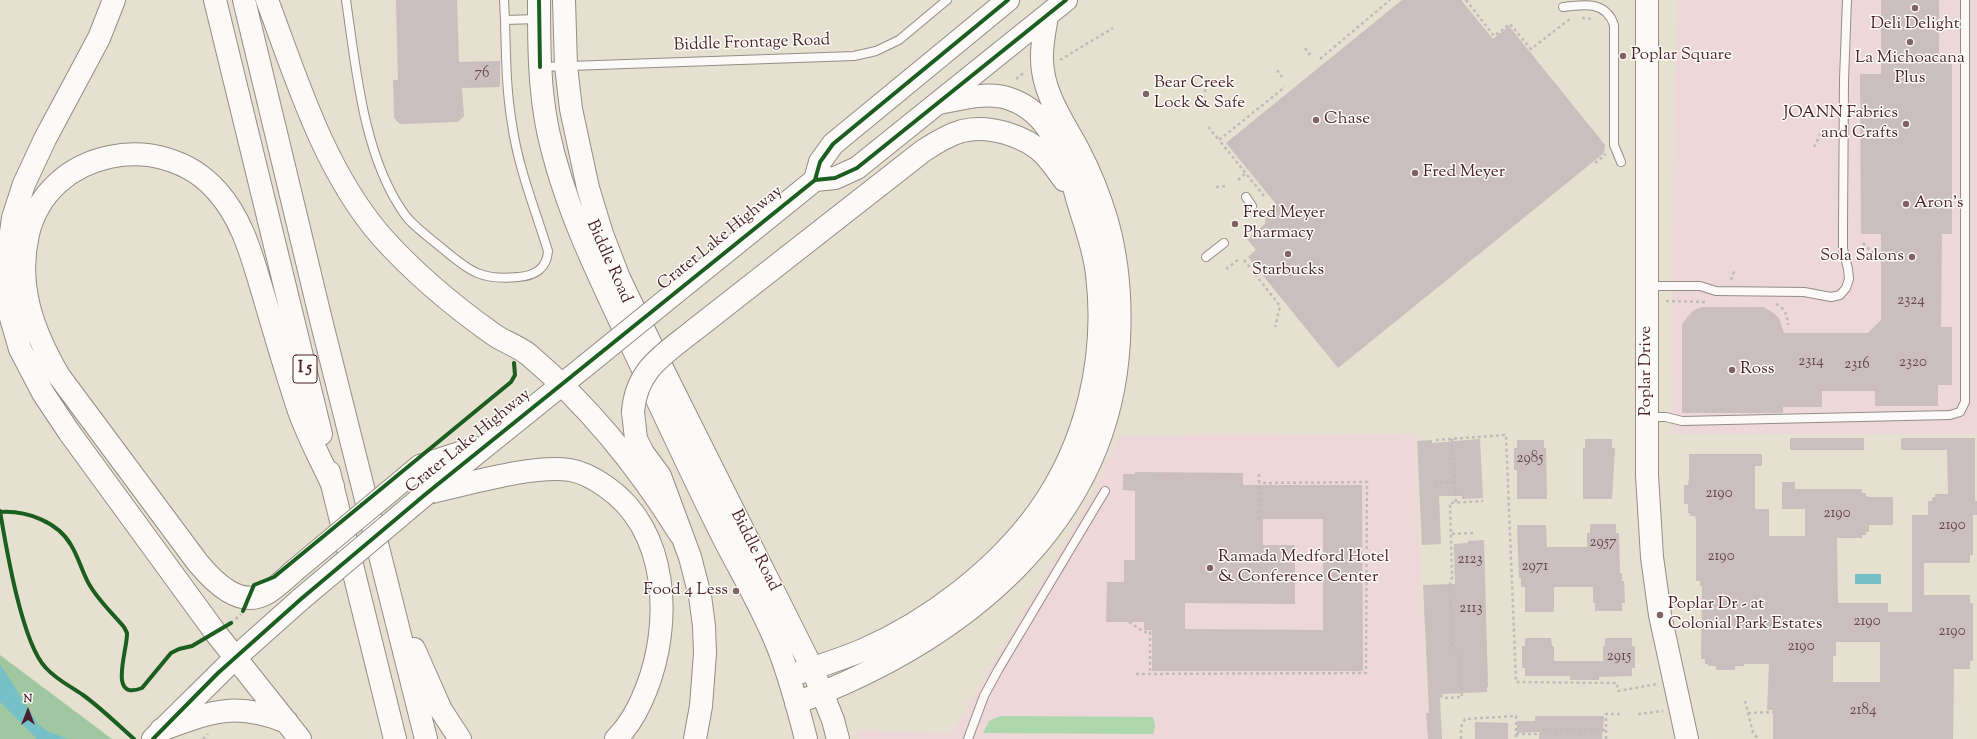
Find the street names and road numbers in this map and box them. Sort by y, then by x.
street label: Biddle Frontage Road [673,31,831,57]
street label: Crater Lake Highway [654,182,788,296]
street label: Biddle Road [581,217,635,307]
street label: Poplar Drive [1637,326,1657,416]
road number: I 5 [293,355,317,383]
street label: Crater Lake Highway [402,385,536,499]
street label: Biddle Road [725,507,783,595]

